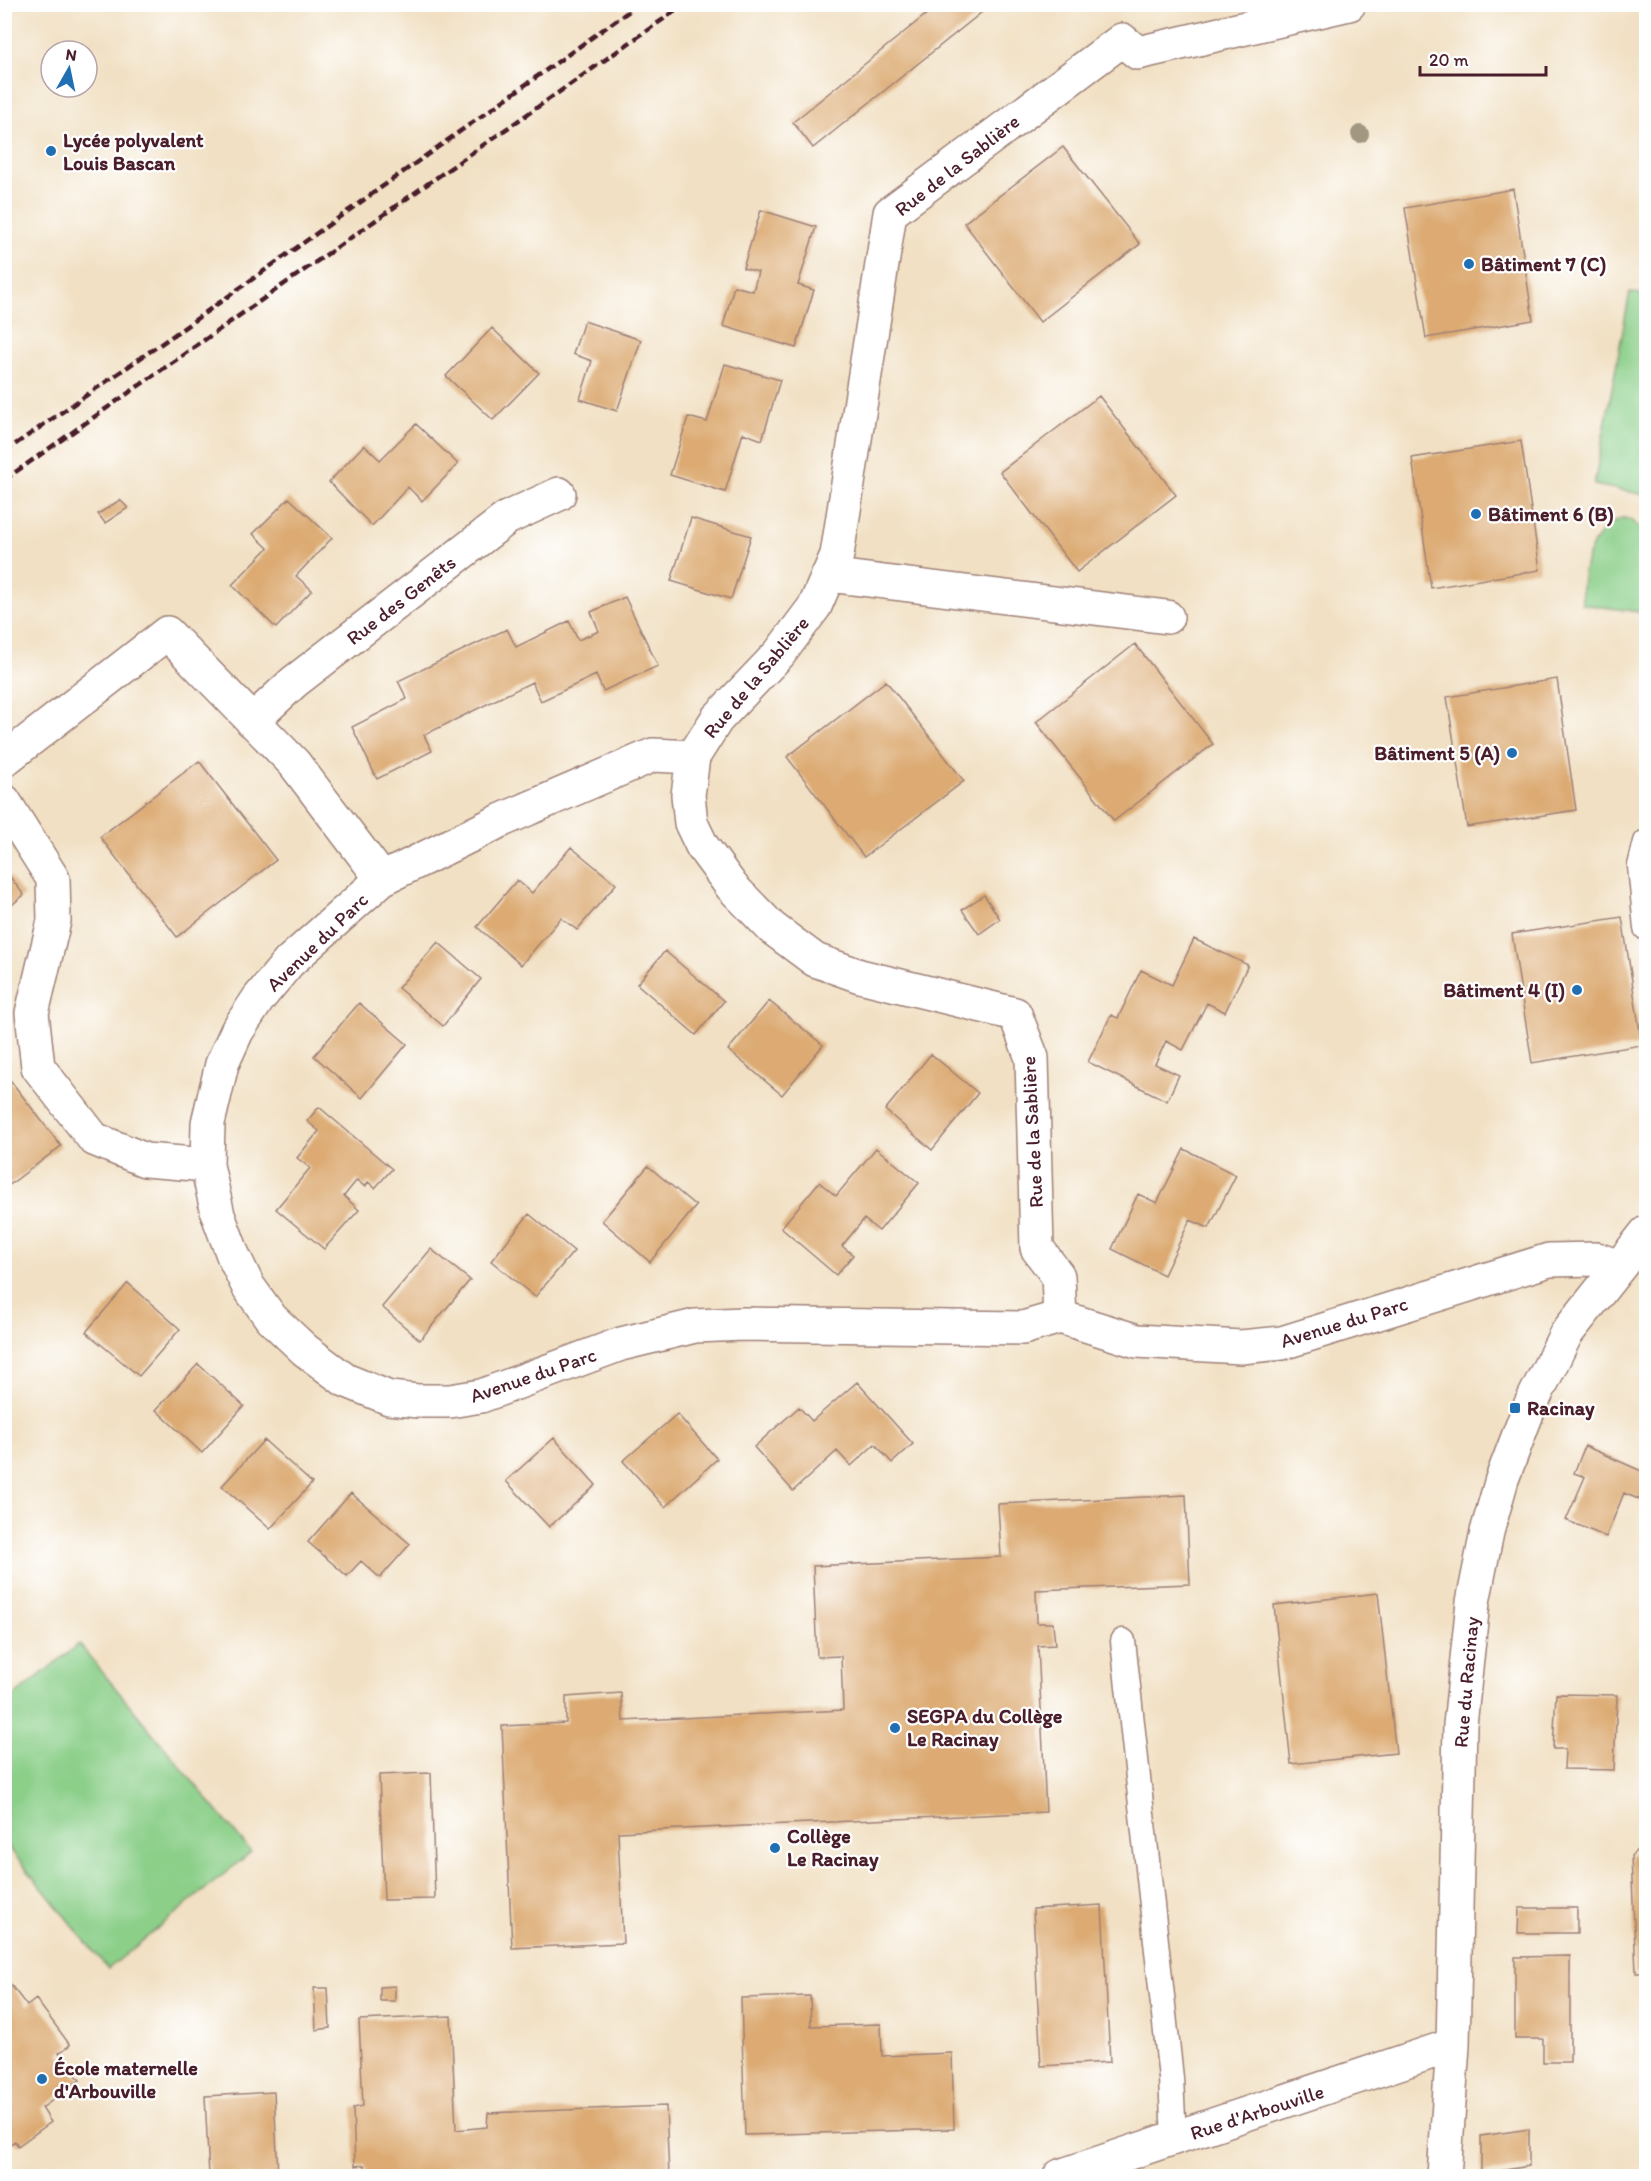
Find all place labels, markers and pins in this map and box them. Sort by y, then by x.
place label: Lycée polyvalent Louis Bascan [63,128,204,175]
marker: Lycée polyvalent Louis Bascan [44,144,58,158]
place label: Bâtiment 7 (C) [1481,252,1606,277]
marker: Bâtiment 7 (C) [1462,257,1476,271]
place label: Bâtiment 6 (B) [1488,502,1614,527]
marker: Bâtiment 6 (B) [1469,507,1483,521]
place label: Bâtiment 5 (A) [1374,741,1500,766]
marker: Bâtiment 5 (A) [1505,746,1519,760]
place label: Bâtiment 4 (I) [1443,978,1565,1003]
marker: Bâtiment 4 (I) [1570,983,1584,997]
place label: Racinay [1527,1396,1595,1421]
marker: Racinay [1508,1401,1522,1415]
place label: SEGPA du Collège Le Racinay [907,1704,1063,1752]
marker: SEGPA du Collège Le Racinay [888,1721,902,1735]
place label: Collège Le Racinay [787,1824,879,1872]
marker: Collège Le Racinay [768,1841,782,1855]
place label: École maternelle d'Arbouville [54,2056,198,2103]
marker: École maternelle d'Arbouville [35,2072,49,2086]

